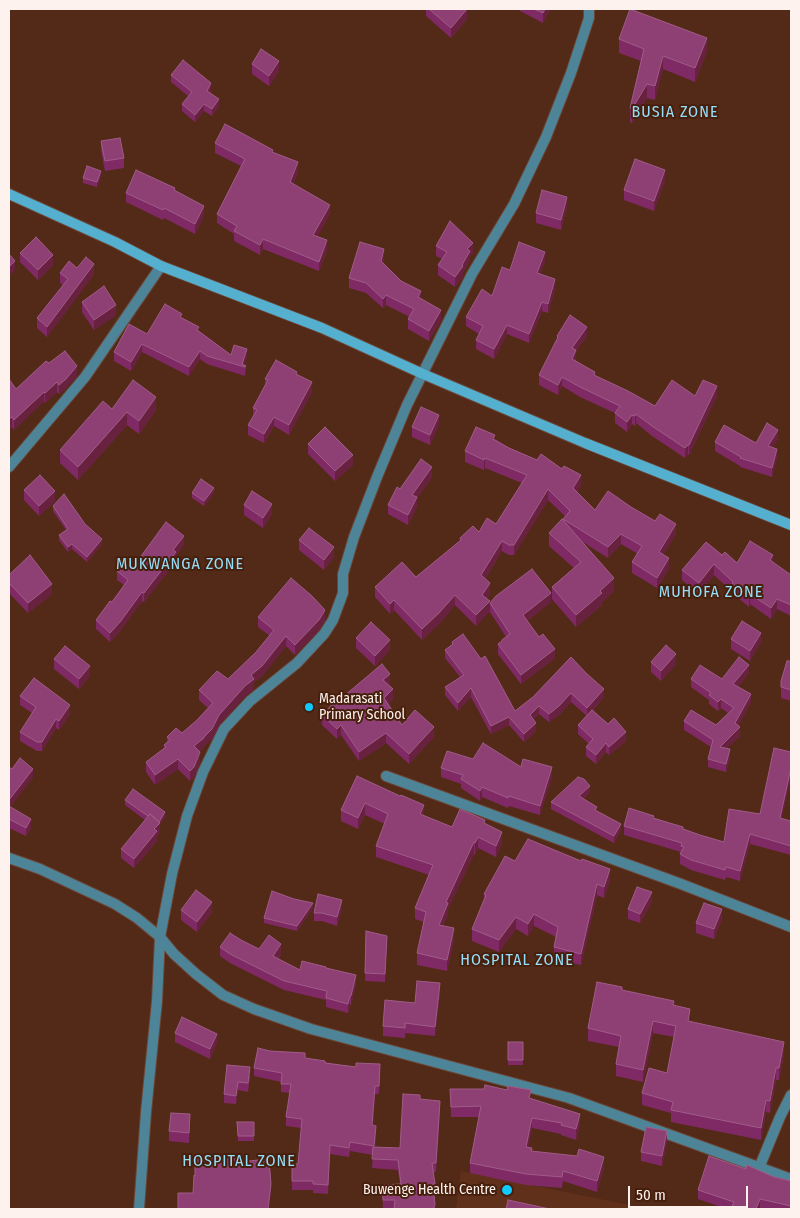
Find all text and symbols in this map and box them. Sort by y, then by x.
district label: BUSIA ZONE [630,103,720,123]
district label: MUKWANGA ZONE [114,555,246,575]
district label: MUHOFA ZONE [657,583,765,603]
place label: Madarasati Primary School [319,691,405,724]
marker: Madarasati Primary School [303,701,315,713]
district label: HOSPITAL ZONE [459,951,575,971]
district label: HOSPITAL ZONE [181,1152,297,1172]
scale bar [630,1176,750,1208]
place label: Buwenge Health Centre [363,1182,496,1198]
marker: Buwenge Health Centre [500,1183,514,1197]
text: 50 m [636,1186,666,1204]

